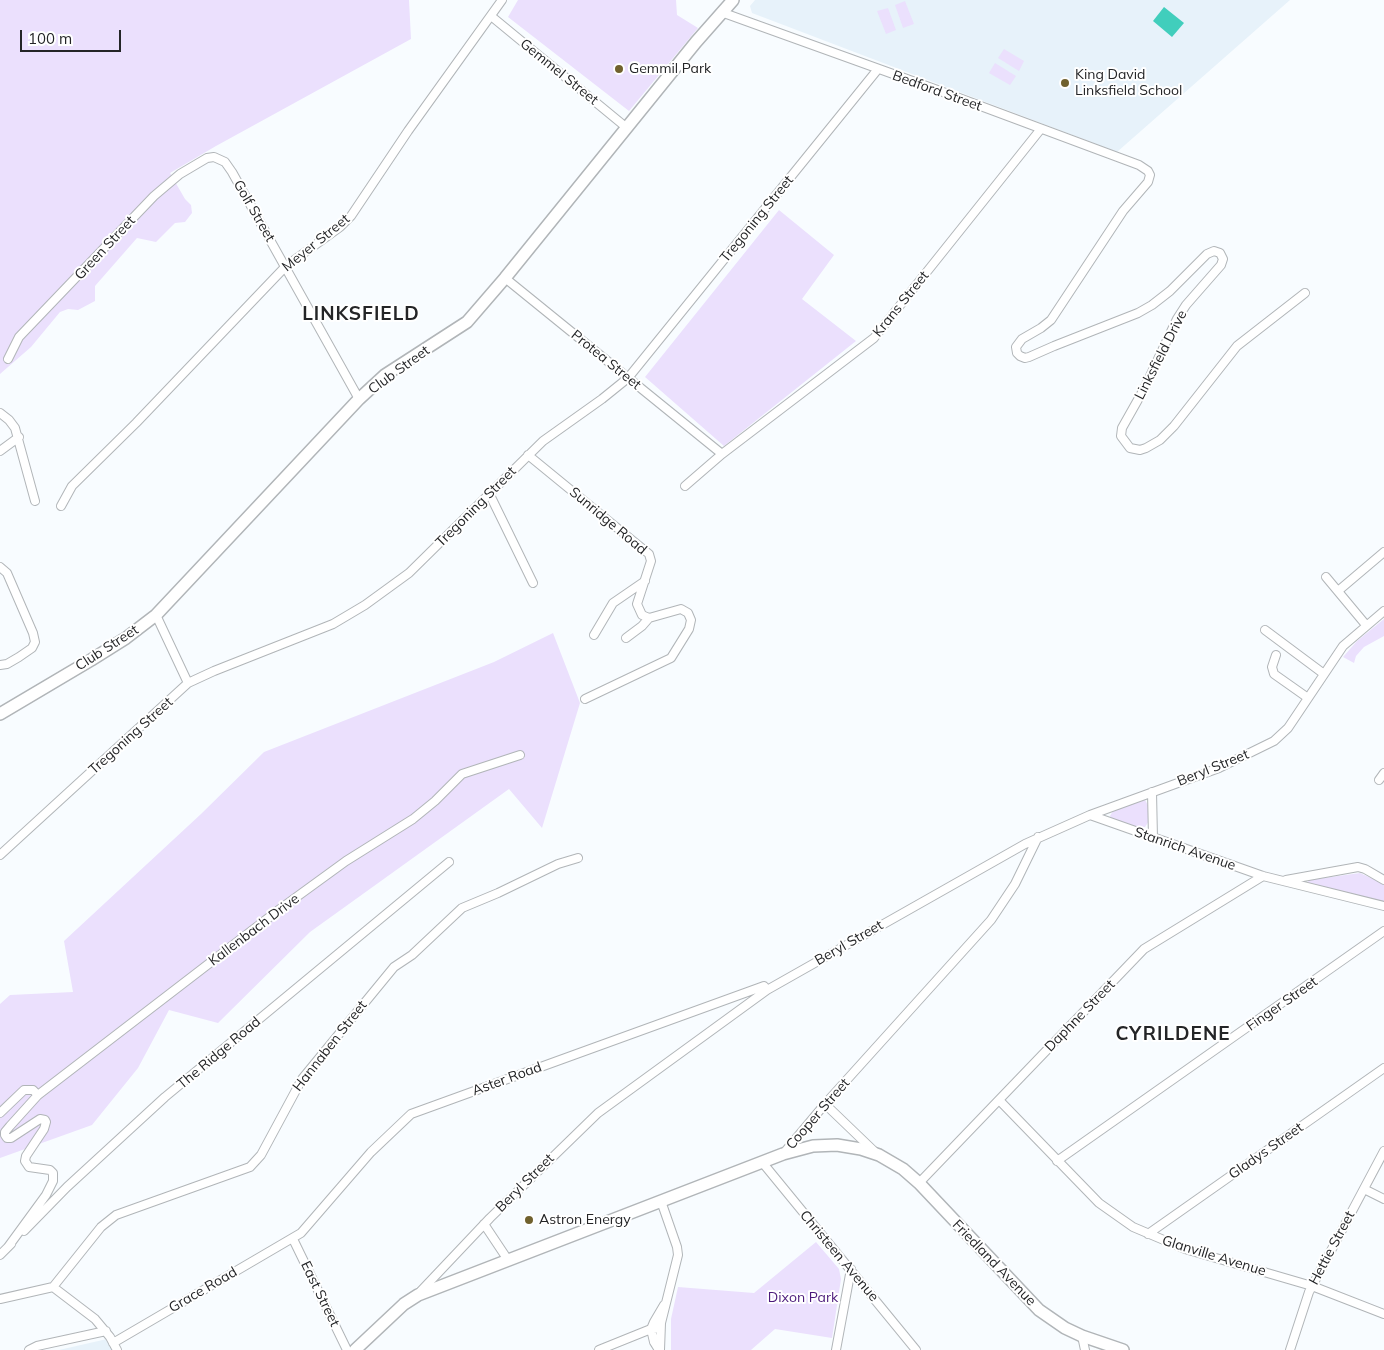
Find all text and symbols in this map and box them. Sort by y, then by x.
scale bar [22,20,124,52]
text: 100 m [28,29,72,48]
street label: Gemmel Street [517,35,601,109]
place label: Gemmil Park [629,61,711,77]
marker: Gemmil Park [613,63,625,75]
street label: Bedford Street [890,67,984,115]
place label: King David Linksfield School [1075,67,1182,100]
marker: King David Linksfield School [1059,77,1071,89]
street label: Tregoning Street [717,172,797,266]
street label: Golf Street [230,177,278,245]
street label: Meyer Street [279,211,353,275]
street label: Green Street [71,213,139,283]
street label: Krans Street [869,268,933,340]
district label: LINKSFIELD [301,303,421,325]
street label: Linksfield Drive [1131,308,1191,402]
street label: Protea Street [568,327,644,393]
street label: Club Street [365,342,433,398]
street label: Tregoning Street [432,463,520,551]
street label: Sunridge Road [566,484,650,558]
street label: Club Street [72,621,142,675]
street label: Tregoning Street [86,694,176,778]
street label: Beryl Street [1175,746,1251,790]
street label: Stanrich Avenue [1132,824,1238,874]
street label: Kallenbach Drive [205,890,303,970]
street label: Beryl Street [812,917,886,969]
street label: Finger Street [1243,973,1321,1035]
street label: Daphne Street [1041,976,1119,1056]
street label: Hannaben Street [289,997,371,1095]
street label: The Ridge Road [174,1013,264,1093]
district label: CYRILDENE [1114,1023,1232,1045]
street label: Aster Road [470,1059,544,1099]
street label: Cooper Street [783,1075,853,1153]
street label: Gladys Street [1226,1119,1306,1183]
street label: Beryl Street [492,1150,558,1216]
street label: Christeen Avenue [796,1207,882,1305]
street label: Hettie Street [1306,1208,1358,1288]
place label: Astron Energy [539,1212,631,1228]
marker: Astron Energy [523,1214,535,1226]
street label: Friedland Avenue [949,1217,1039,1309]
street label: Glanville Avenue [1160,1232,1268,1280]
street label: East Street [297,1259,343,1329]
street label: Grace Road [166,1264,240,1316]
park label: Dixon Park [768,1290,838,1306]

